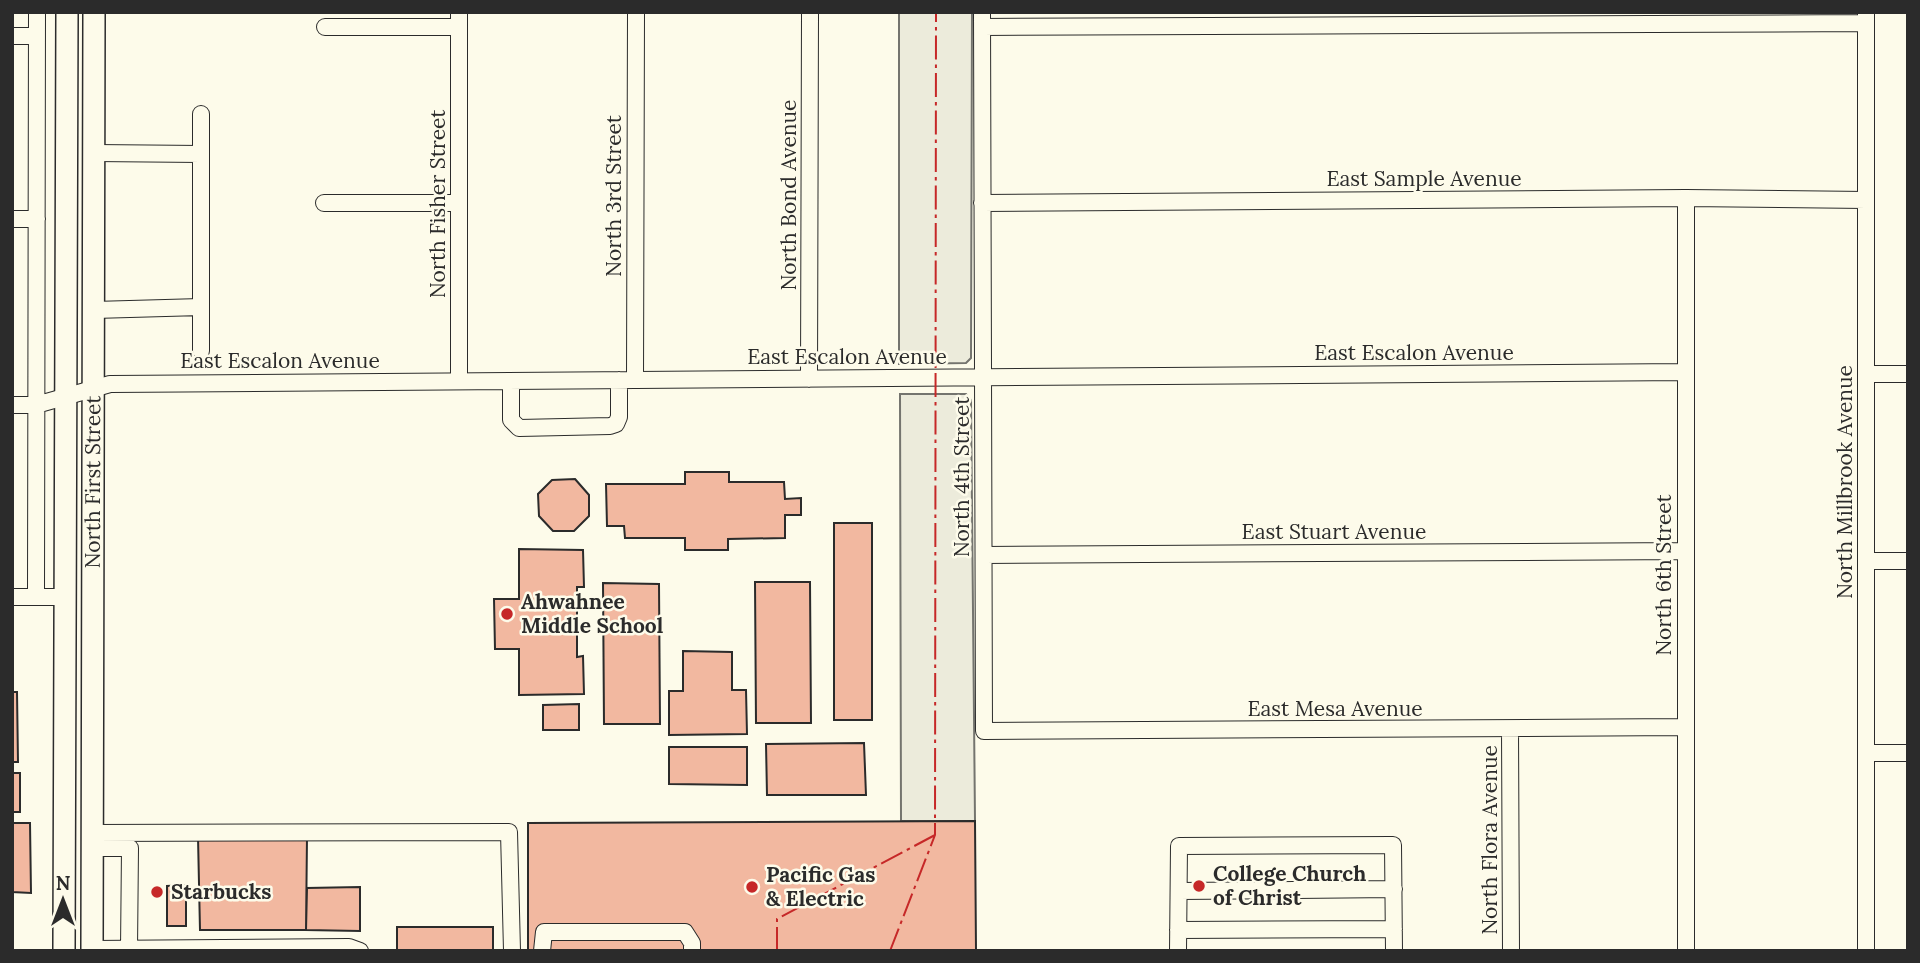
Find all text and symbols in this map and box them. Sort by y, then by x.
street label: North Bond Avenue [775,100,802,291]
street label: North Fisher Street [424,109,451,298]
street label: North 3rd Street [600,114,627,277]
street label: East Sample Avenue [1326,165,1522,192]
street label: East Escalon Avenue [1314,339,1514,366]
street label: East Escalon Avenue [747,343,947,370]
street label: East Escalon Avenue [180,347,380,374]
street label: North Millbrook Avenue [1831,365,1858,599]
street label: North First Street [79,395,106,569]
street label: North 4th Street [948,396,975,557]
street label: North 6th Street [1650,493,1677,656]
street label: East Stuart Avenue [1242,518,1426,545]
place label: Ahwahnee Middle School [521,588,664,639]
marker: Ahwahnee Middle School [499,606,515,622]
street label: East Mesa Avenue [1247,695,1423,722]
street label: North Flora Avenue [1476,745,1503,935]
place label: College Church of Christ [1213,860,1366,911]
place label: Pacific Gas & Electric [766,861,875,912]
north arrow [28,865,98,935]
text: N [56,871,71,895]
place label: Starbucks [171,878,272,905]
marker: College Church of Christ [1191,878,1207,894]
marker: Pacific Gas & Electric [744,879,760,895]
marker: Starbucks [149,884,165,900]

